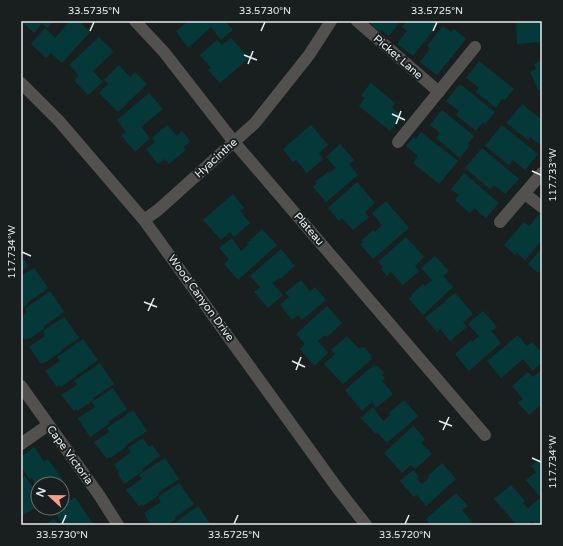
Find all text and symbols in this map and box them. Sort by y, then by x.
text: 33.5735°N [68,5,120,17]
text: 33.5730°N [239,5,291,17]
text: 33.5725°N [411,5,463,17]
street label: Picket Lane [371,32,425,82]
street label: Hyacinthe [192,136,240,180]
text: 117.733°W [547,148,559,202]
street label: Plateau [291,210,327,248]
text: 117.734°W [6,225,18,279]
street label: Wood Canyon Drive [165,252,237,344]
street label: Cape Victoria [44,423,96,487]
text: 117.734°W [547,435,559,489]
north arrow [30,476,70,516]
text: N [34,486,49,499]
text: 33.5730°N [36,529,88,541]
text: 33.5725°N [208,529,260,541]
text: 33.5720°N [379,529,431,541]

